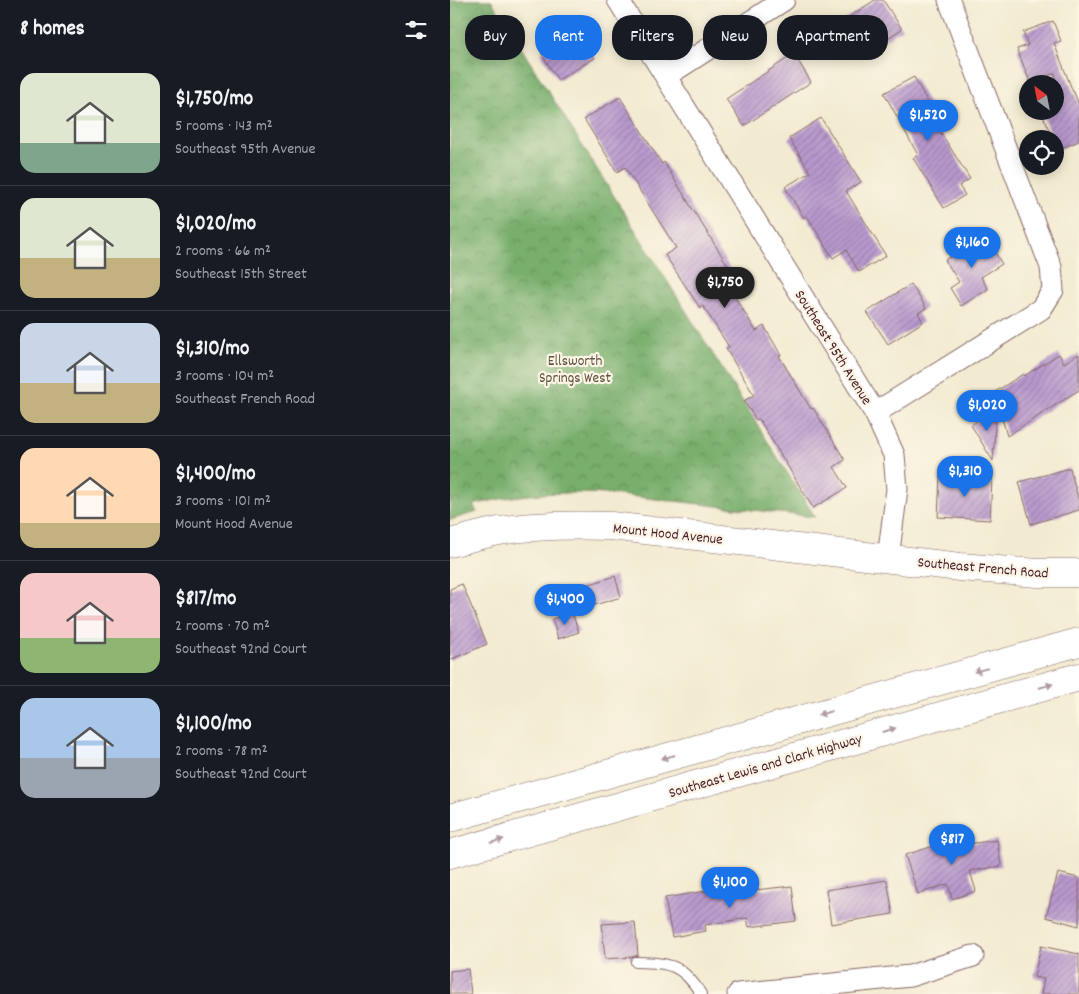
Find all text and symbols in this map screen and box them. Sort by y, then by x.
text: 8 homes [20,15,85,45]
chip: Buy [465,15,525,60]
chip: Rent [535,15,602,60]
chip: Filters [612,15,693,60]
chip: New [703,15,767,60]
chip: Apartment [777,15,888,60]
icon: filters [402,16,430,44]
north arrow [1019,75,1064,120]
map controls [1019,75,1064,175]
text: $1,750/mo [175,85,253,115]
icon: home [60,93,120,153]
pin: $1,520 [887,100,969,142]
text: $1,520 [909,104,947,127]
text: 5 rooms · 143 m² [175,115,273,138]
button: locate [1019,130,1064,175]
text: Southeast 95th Avenue [175,138,316,161]
text: $1,020/mo [175,210,256,240]
icon: home [60,218,120,278]
pin: $1,160 [931,226,1013,269]
text: $1,160 [955,231,989,254]
text: 2 rooms · 66 m² [175,240,271,263]
text: Southeast 15th Street [175,263,307,286]
pin: $1,750 [684,266,766,309]
text: $1,750 [707,271,743,294]
street label: Southeast 95th Avenue [788,286,877,410]
text: $1,310/mo [175,335,249,365]
icon: home [60,343,120,403]
park label: Ellsworth Springs West [539,351,612,390]
text: 3 rooms · 104 m² [175,365,274,388]
text: Southeast French Road [175,388,315,411]
pin: $1,020 [946,390,1028,432]
text: $1,020 [967,394,1007,417]
pin: $1,310 [924,456,1006,498]
text: $1,400/mo [175,460,256,490]
text: $1,310 [948,460,982,483]
icon: home [60,468,120,528]
text: 3 rooms · 101 m² [175,490,271,513]
text: Mount Hood Avenue [175,513,293,536]
street label: Mount Hood Avenue [612,518,724,552]
street label: Southeast French Road [916,552,1049,586]
pin: $1,400 [524,584,606,626]
text: $817/mo [175,585,236,615]
text: $1,400 [546,588,584,611]
icon: home [60,593,120,653]
text: 2 rooms · 70 m² [175,615,270,638]
text: Southeast 92nd Court [175,638,307,661]
one-way arrow [974,666,989,674]
one-way arrow [1038,682,1053,690]
text: $1,100/mo [175,710,251,740]
one-way arrow [817,710,832,718]
icon: home [60,718,120,778]
one-way arrow [882,726,897,734]
street label: Southeast Lewis and Clark Highway [666,729,866,805]
text: 2 rooms · 78 m² [175,740,268,763]
one-way arrow [661,753,676,761]
text: Southeast 92nd Court [175,763,307,786]
pin: $817 [922,824,982,866]
text: $817 [940,828,964,851]
one-way arrow [490,836,505,844]
pin: $1,100 [689,866,771,909]
text: $1,100 [712,871,748,894]

